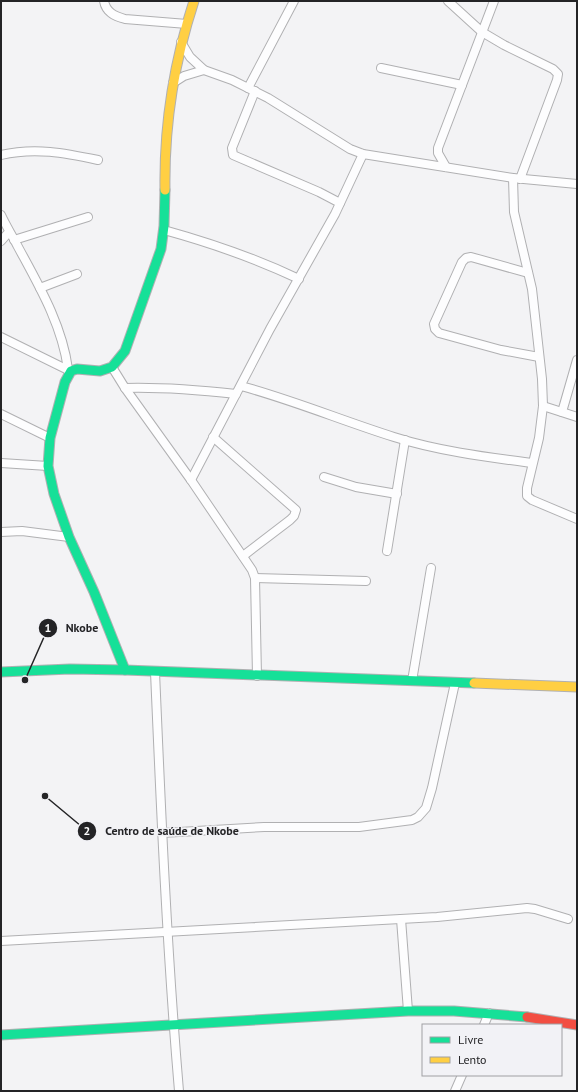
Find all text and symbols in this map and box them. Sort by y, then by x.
callout: Nkobe [38,616,106,640]
text: 1 [45,620,51,635]
text: Nkobe [66,620,98,635]
callout: Centro de saúde de Nkobe [77,819,247,843]
text: 2 [84,823,90,838]
text: Centro de saúde de Nkobe [105,823,239,838]
legend [422,1024,562,1076]
text: Livre [458,1032,483,1047]
text: Lento [458,1052,487,1067]

